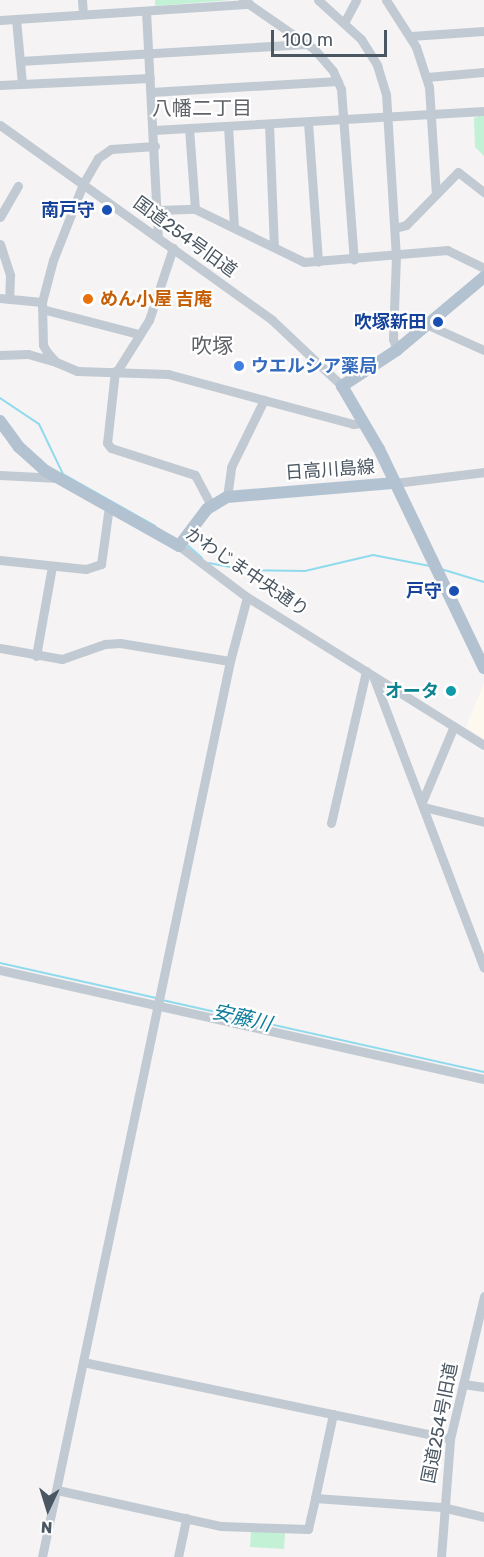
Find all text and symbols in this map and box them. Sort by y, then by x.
scale bar [274,18,390,56]
text: 100 m [282,29,333,51]
district label: 八幡二丁目 [152,96,252,120]
street label: 国道254号旧道 [129,192,241,282]
place label: 南戸守 [41,199,95,221]
marker: 南戸守 [100,203,114,217]
place label: めん小屋 吉庵 [100,288,212,310]
marker: めん小屋 吉庵 [81,292,95,306]
place label: 吹塚新田 [354,311,426,333]
marker: 吹塚新田 [431,315,445,329]
district label: 吹塚 [191,333,233,359]
place label: ウエルシア薬局 [251,355,377,377]
marker: ウエルシア薬局 [232,359,246,373]
street label: 日高川島線 [284,456,376,484]
street label: かわじま中央通り [181,523,313,621]
place label: 戸守 [406,580,442,602]
marker: 戸守 [447,584,461,598]
place label: オータ [385,680,439,702]
marker: オータ [444,684,458,698]
water label: 安藤川 [210,1000,274,1036]
street label: 国道254号旧道 [418,1361,462,1485]
north arrow [18,1479,78,1539]
text: N [40,1518,53,1537]

